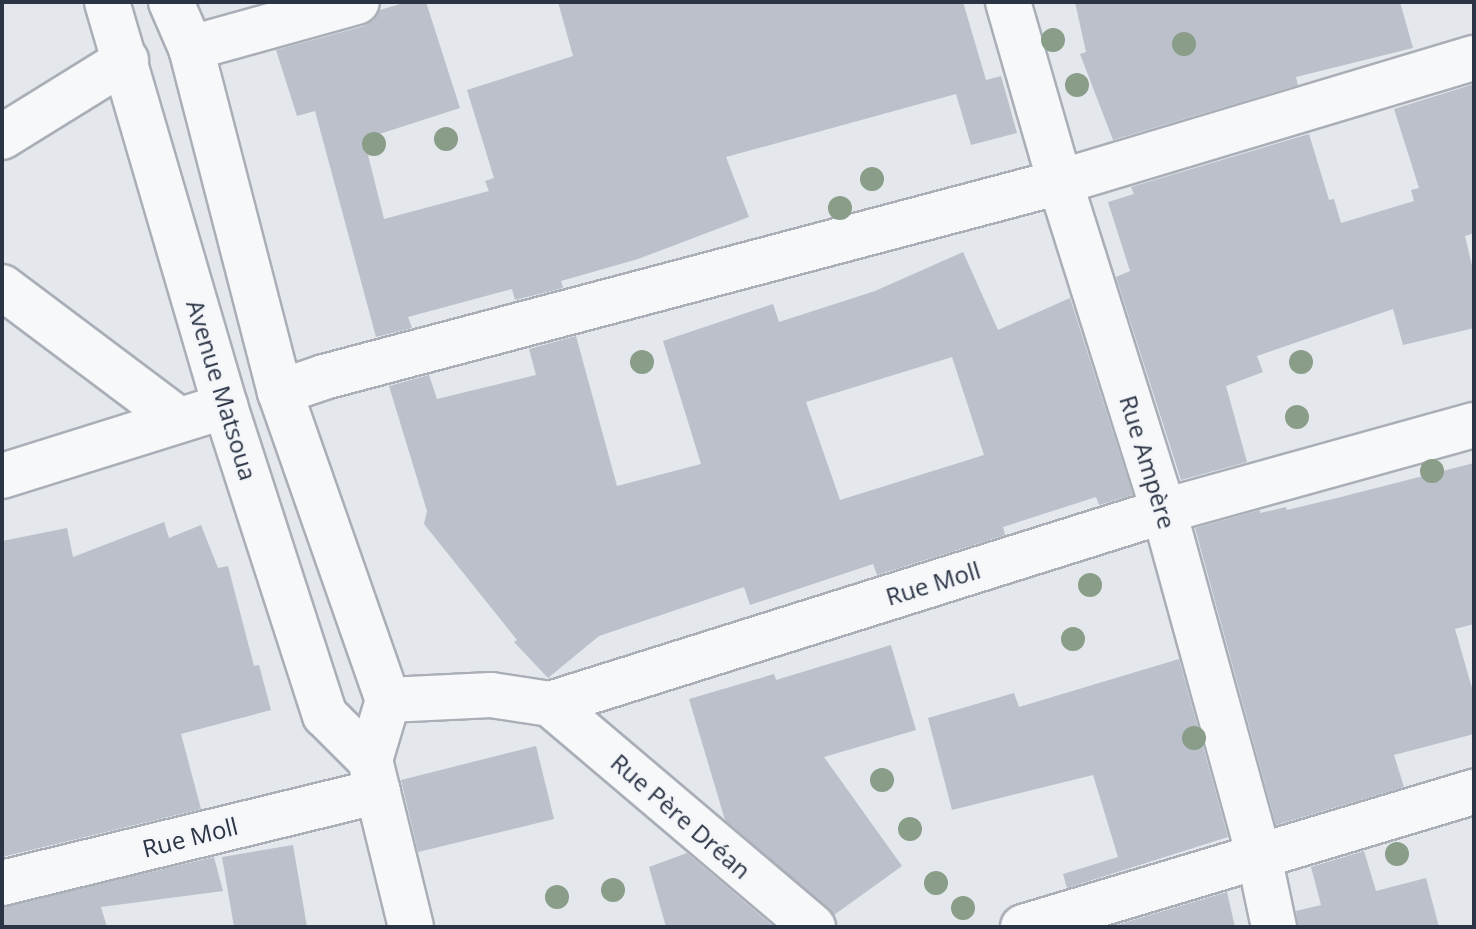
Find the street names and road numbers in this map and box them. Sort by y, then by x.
street label: Avenue Matsoua [181,296,263,484]
street label: Rue Ampère [1114,392,1182,532]
street label: Rue Moll [882,555,984,611]
street label: Rue Père Dréan [605,748,757,884]
street label: Rue Moll [139,811,241,863]

